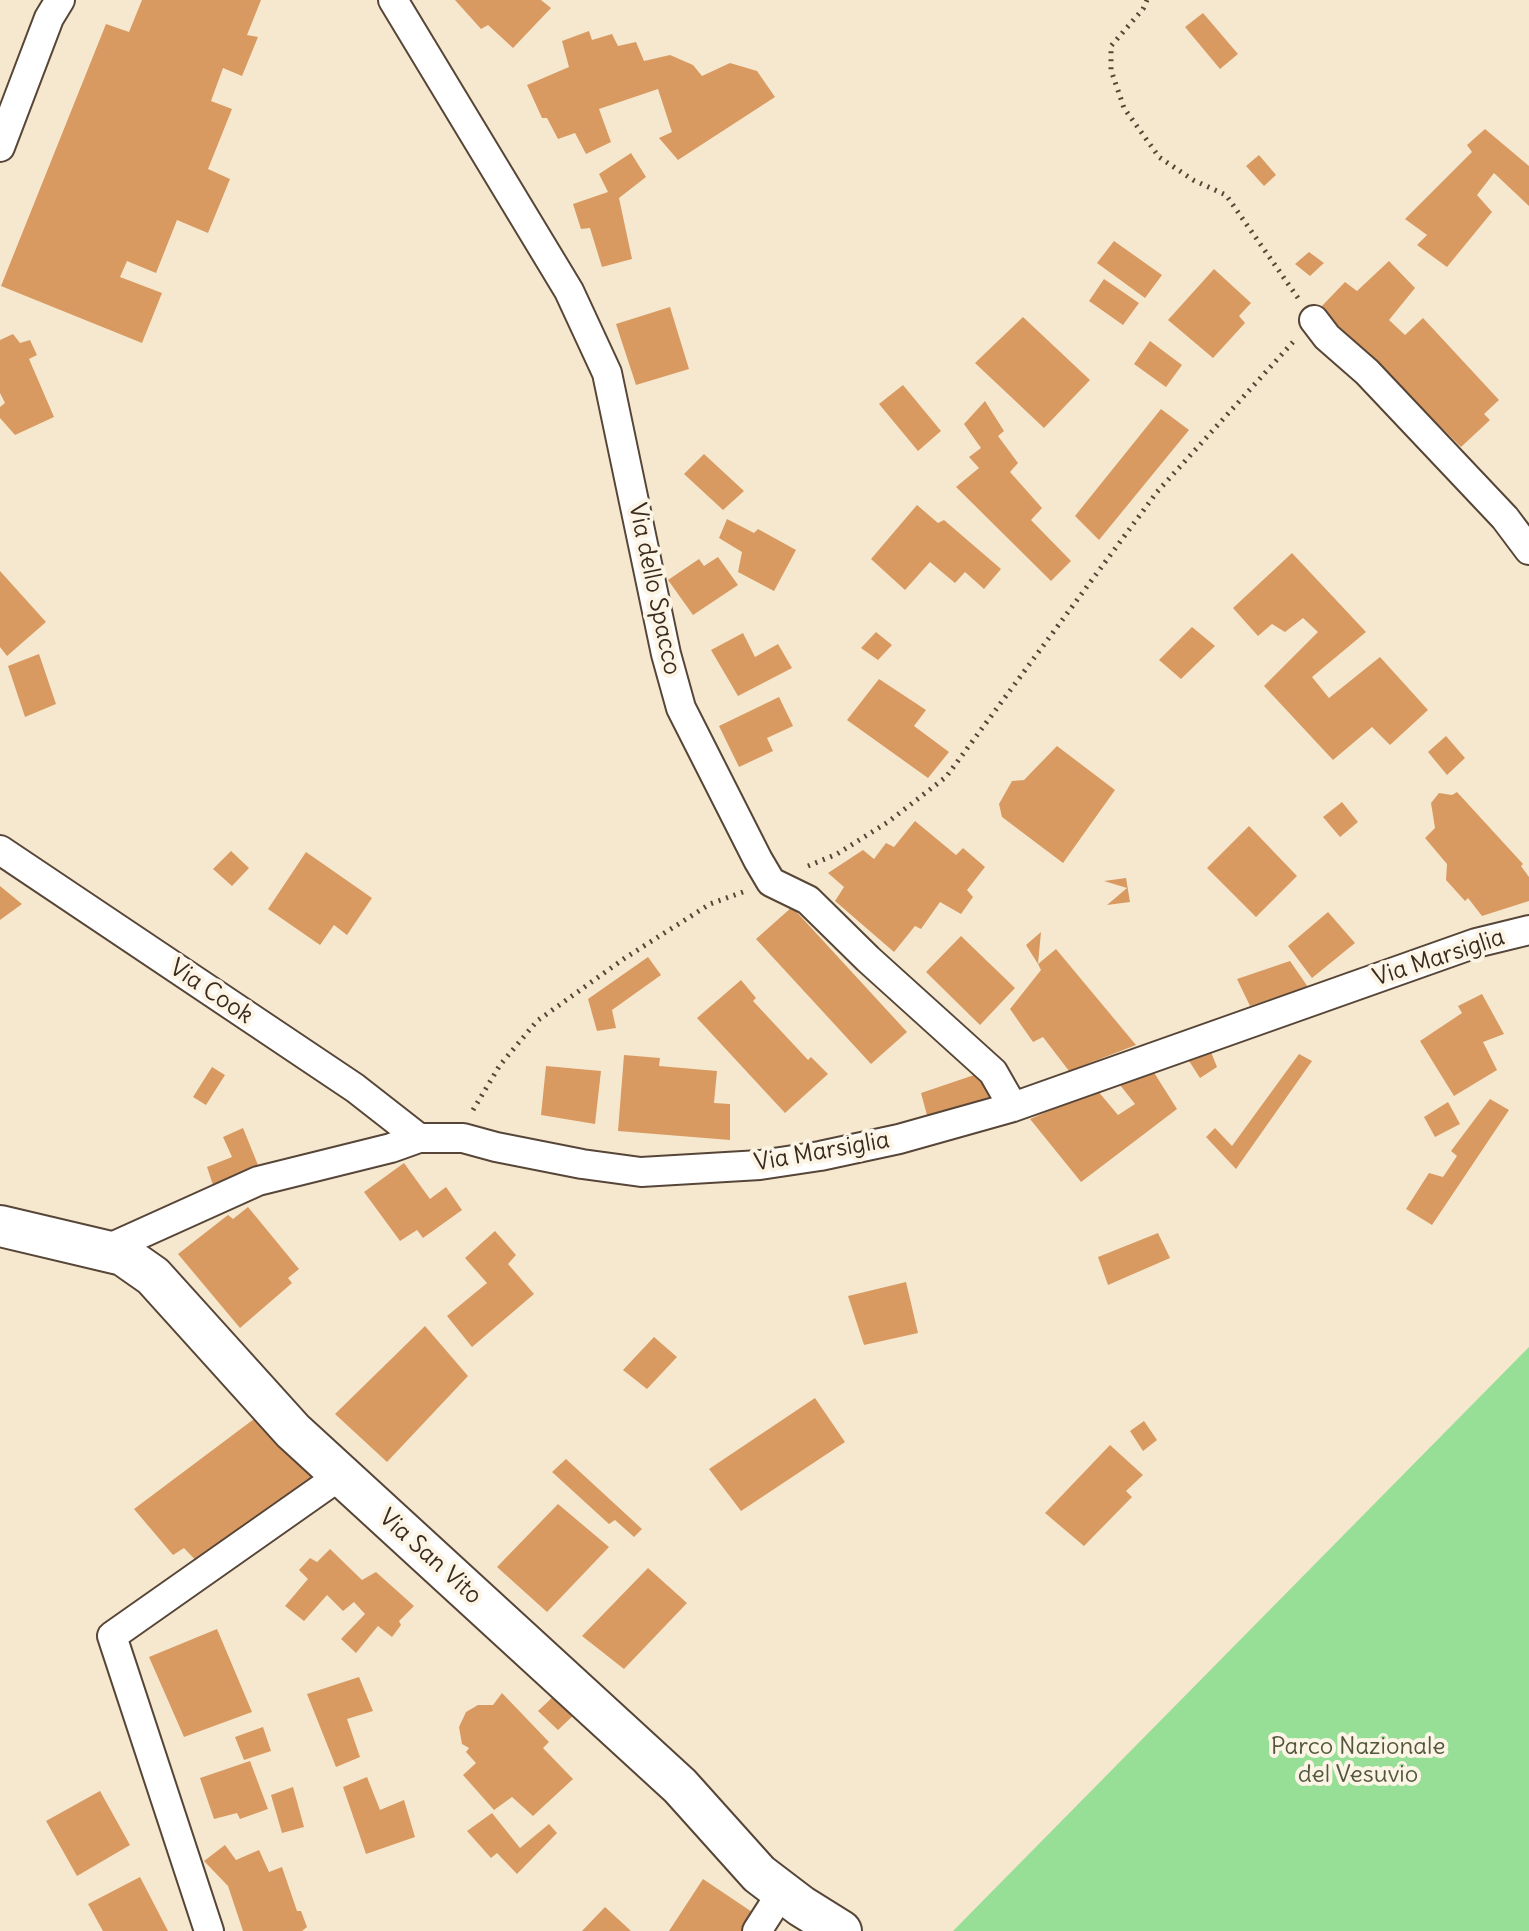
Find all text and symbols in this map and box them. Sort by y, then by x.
street label: Via dello Spacco [622,501,686,677]
street label: Via Marsiglia [1370,923,1508,993]
street label: Via Cook [164,954,258,1030]
street label: Via Marsiglia [752,1126,892,1178]
street label: Via San Vito [373,1503,487,1611]
park label: Parco Nazionale del Vesuvio [1271,1733,1445,1789]

